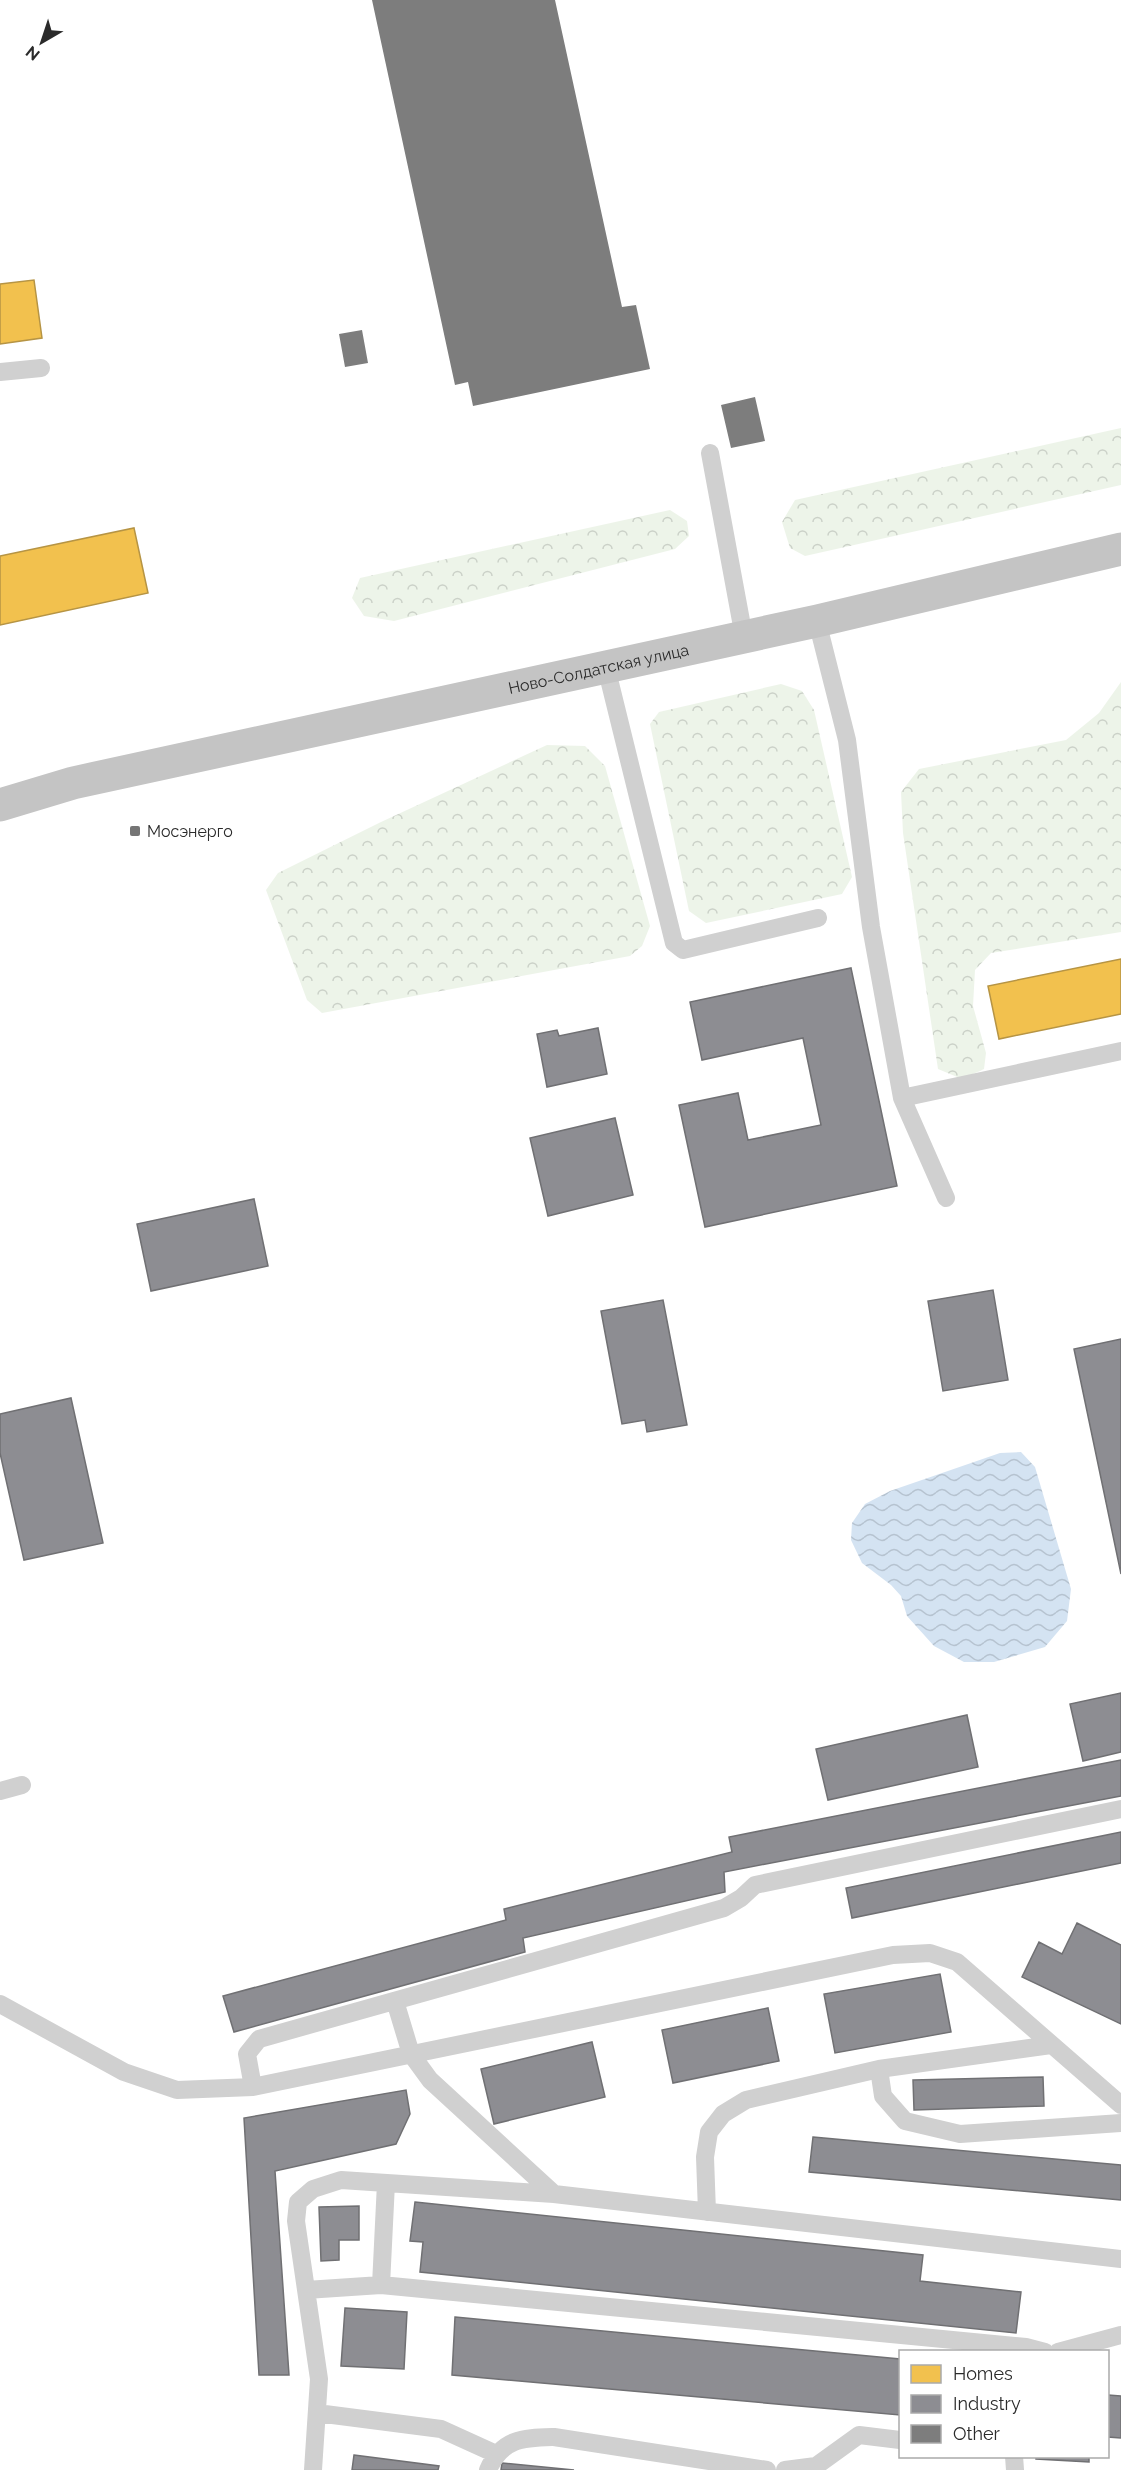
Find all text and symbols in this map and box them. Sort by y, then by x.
north arrow [12,12,72,72]
text: N [22,42,44,64]
street label: Ново-Солдатская улица [506,640,691,697]
place label: Мосэнерго [147,822,233,841]
marker: Мосэнерго [128,824,142,838]
legend [899,2350,1109,2458]
text: Homes [953,2363,1013,2384]
text: Industry [953,2393,1021,2414]
text: Other [953,2423,1001,2444]

